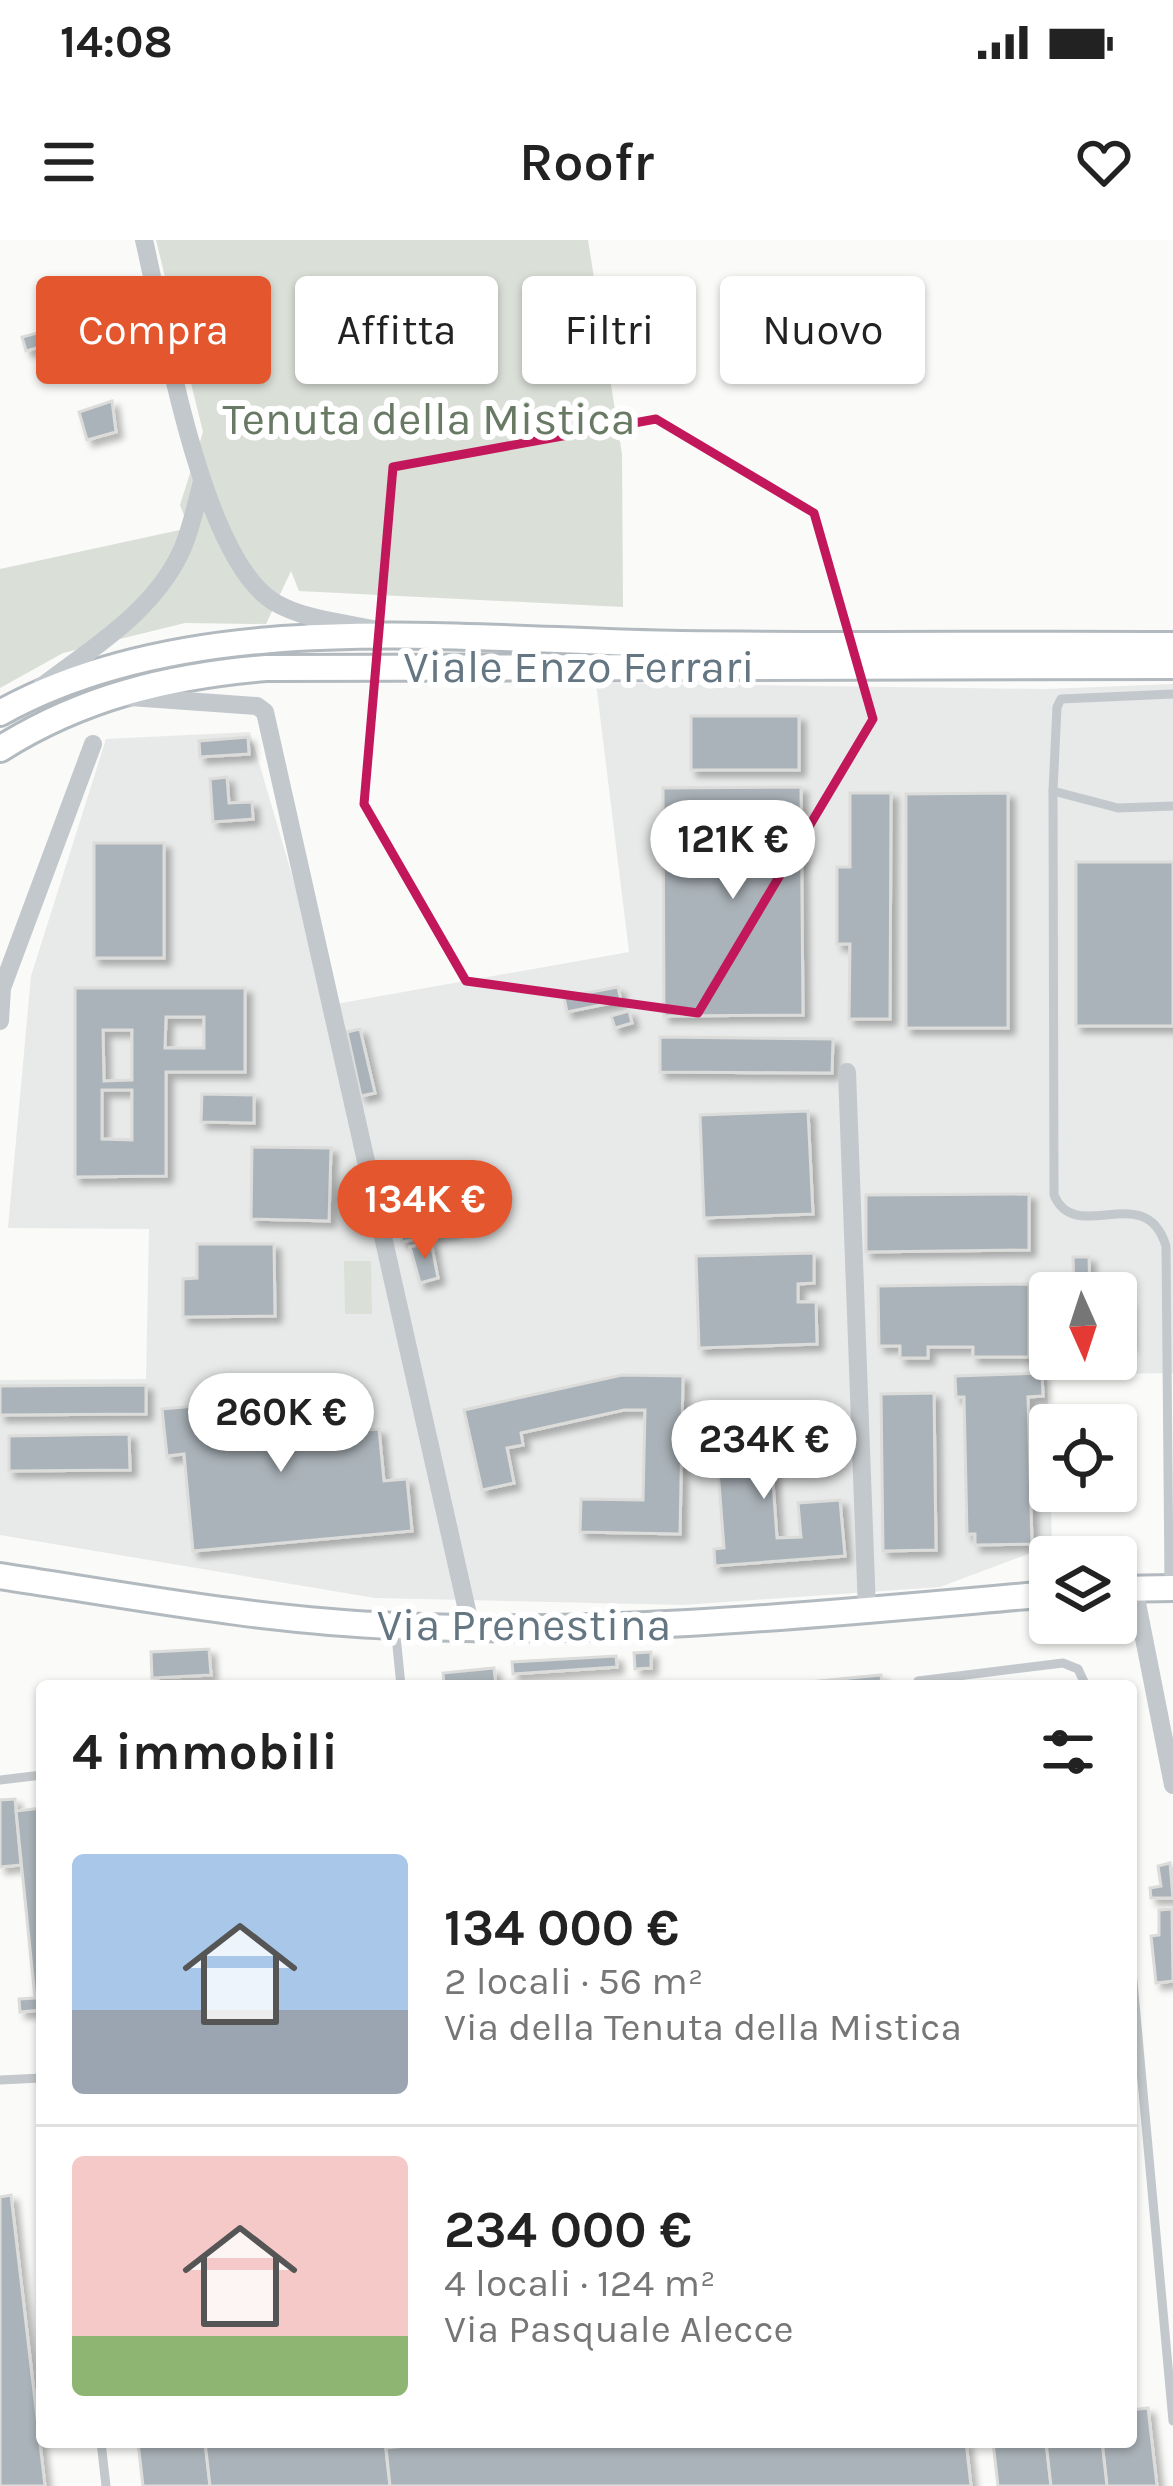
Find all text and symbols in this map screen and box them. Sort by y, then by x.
text: 14:08 [60,16,173,68]
icon: menu [36,129,102,195]
icon: heart [1071,129,1137,195]
text: Roofr [519,130,654,194]
chip: Compra [36,276,271,384]
chip: Affitta [295,276,498,384]
chip: Filtri [522,276,696,384]
chip: Nuovo [720,276,925,384]
park label: Tenuta della Mistica [223,393,635,445]
street label: Viale Enzo Ferrari [403,641,755,693]
pin: 121K € [635,800,831,902]
text: 121K € [677,816,789,862]
pin: 134K € [327,1160,523,1262]
text: 134K € [364,1176,486,1222]
north arrow [1029,1272,1137,1380]
map controls [1029,1272,1137,1644]
pin: 260K € [183,1373,379,1475]
text: 260K € [215,1389,347,1435]
pin: 234K € [666,1400,862,1502]
button: locate [1029,1404,1137,1512]
text: 234K € [698,1416,830,1462]
button: layers [1029,1536,1137,1644]
street label: Via Prenestina [377,1599,671,1651]
icon: filters [1035,1719,1101,1785]
text: 4 immobili [72,1722,338,1782]
text: 134 000 € [444,1898,679,1958]
icon: home [168,1902,312,2046]
text: 2 locali · 56 m² [444,1958,703,2004]
text: Via della Tenuta della Mistica [444,2004,962,2050]
text: 234 000 € [444,2200,692,2260]
icon: home [168,2204,312,2348]
text: 4 locali · 124 m² [444,2260,716,2306]
text: Via Pasquale Alecce [444,2306,794,2352]

